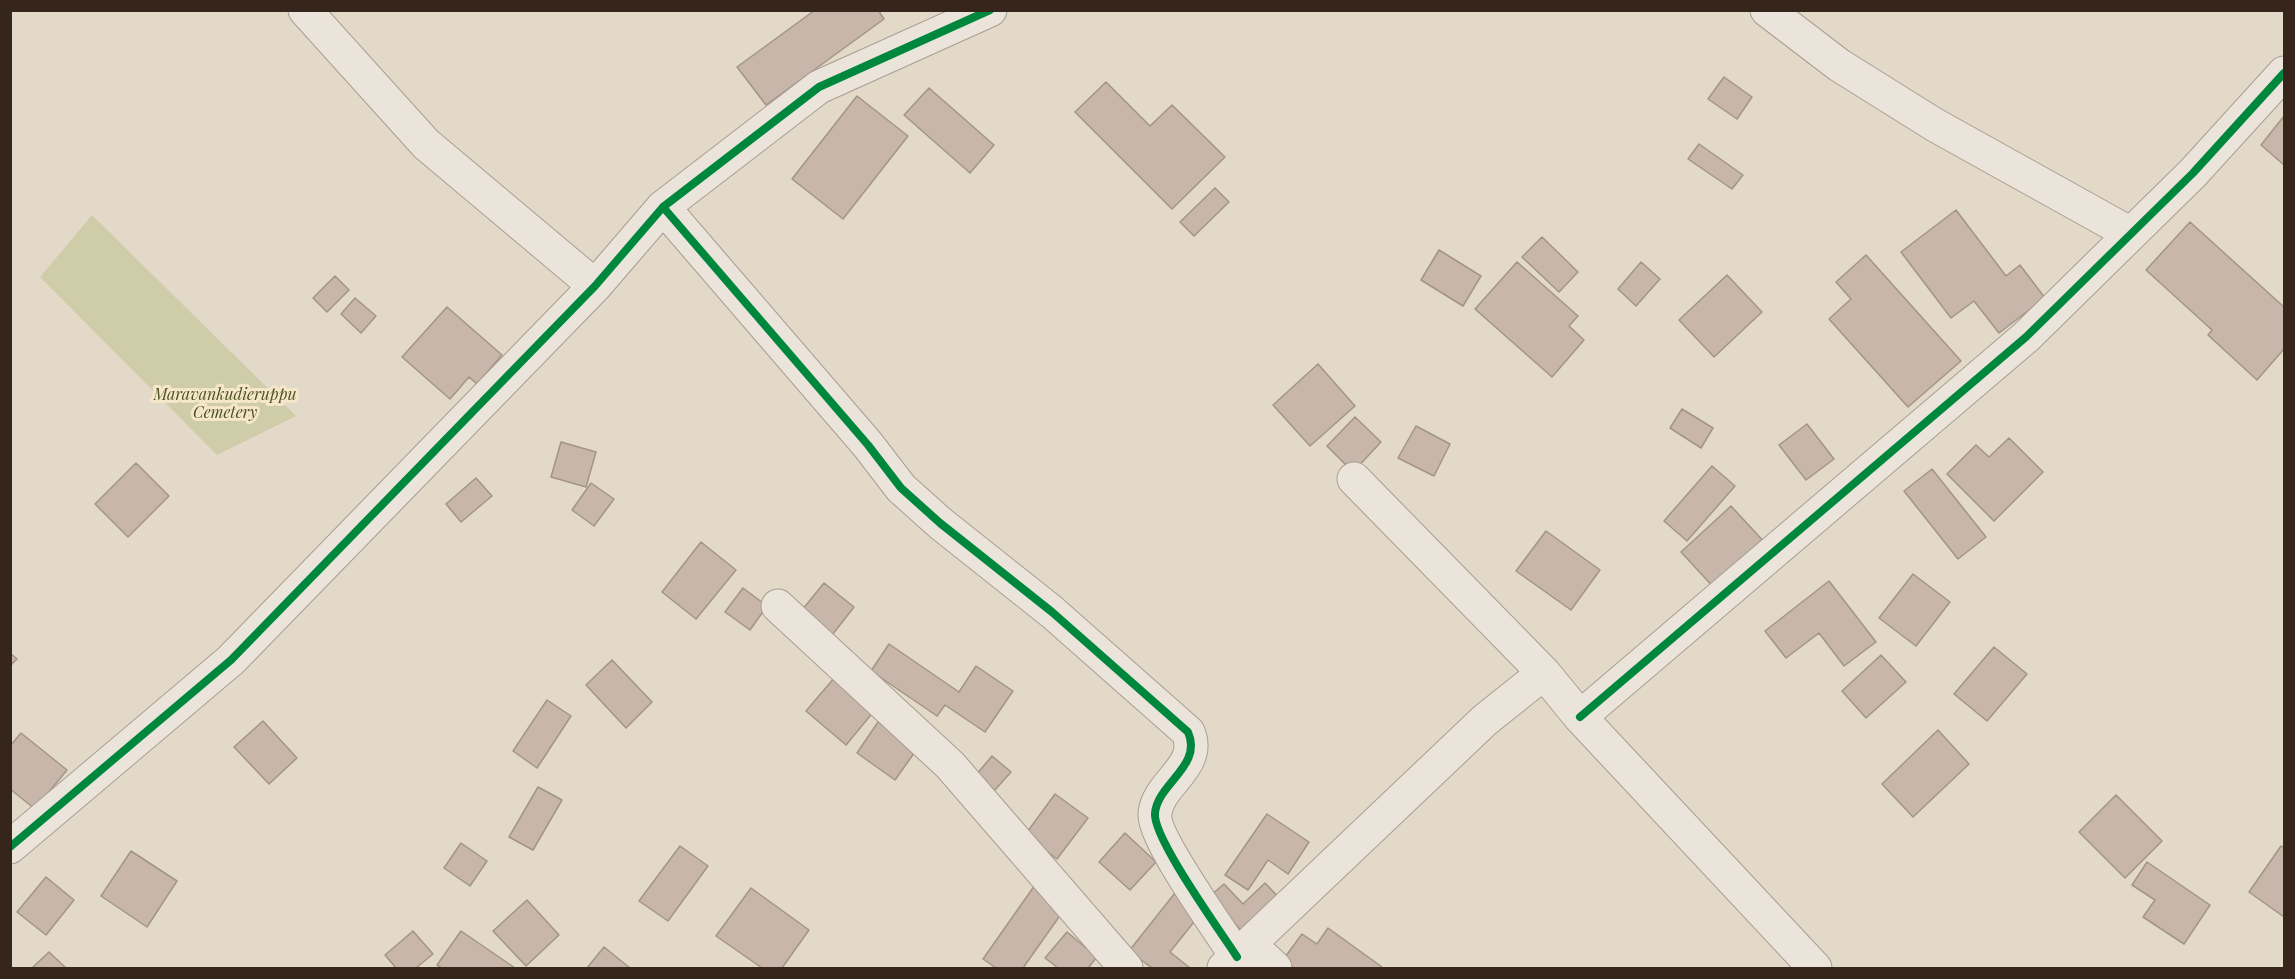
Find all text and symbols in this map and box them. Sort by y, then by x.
park label: Maravankudieruppu Cemetery [153,385,297,423]

